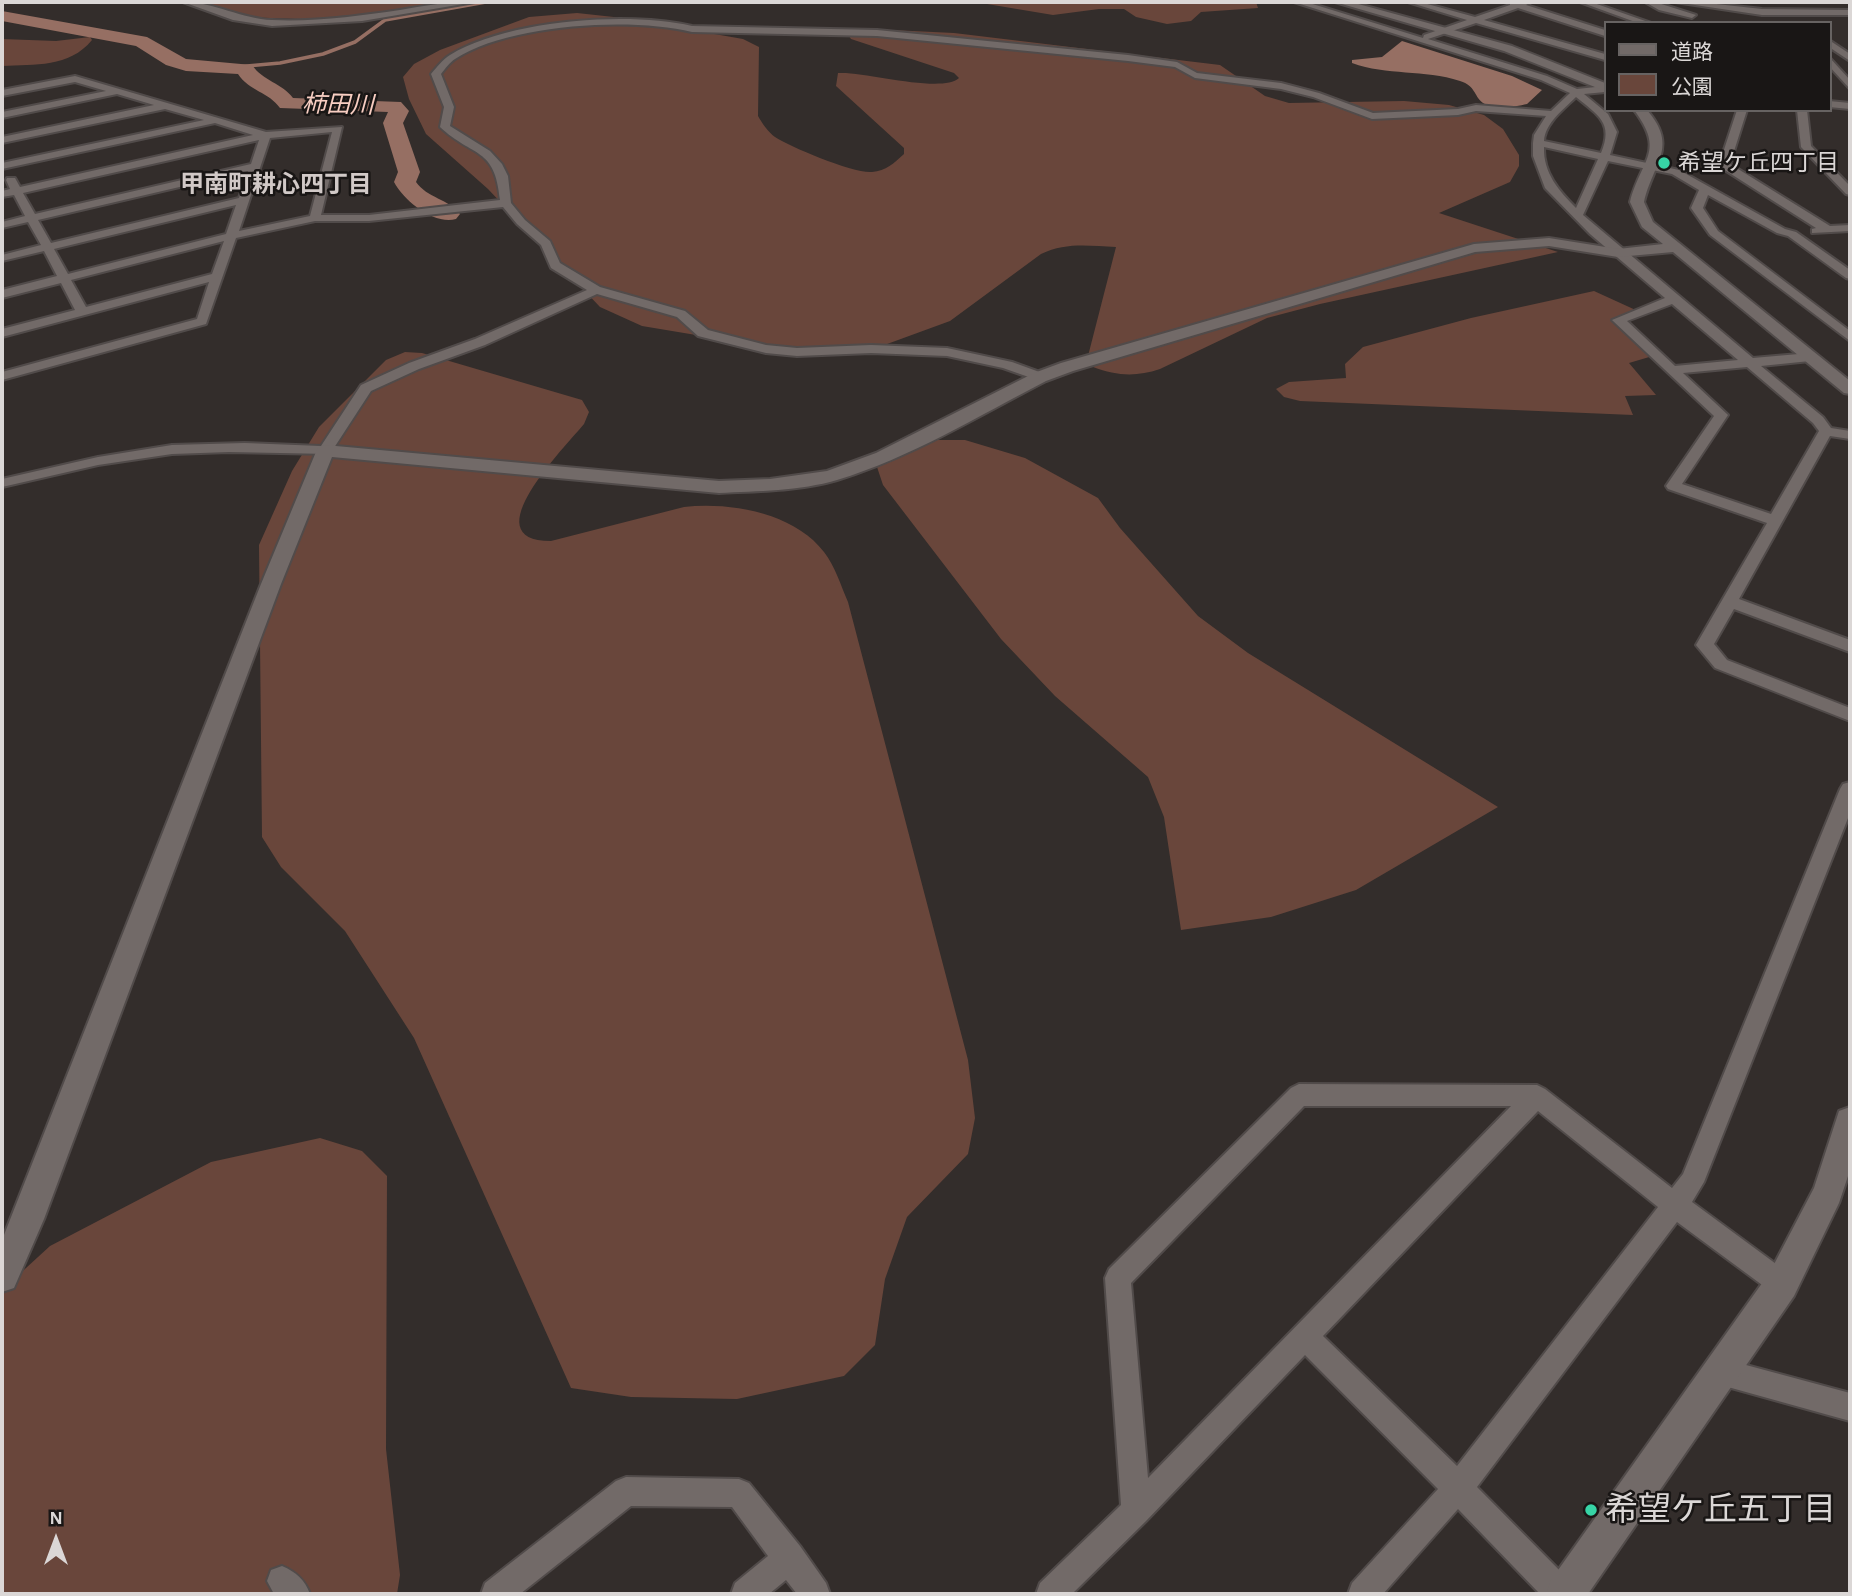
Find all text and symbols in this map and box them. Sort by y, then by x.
legend [1604,21,1831,112]
text: 道路 [1671,42,1713,63]
text: 公園 [1671,77,1713,98]
water label: 柿田川 [302,90,374,120]
place label: 希望ケ丘四丁目 [1678,149,1839,177]
marker: 希望ケ丘四丁目 [1656,155,1672,171]
district label: 甲南町耕心四丁目 [180,171,372,199]
place label: 希望ケ丘五丁目 [1605,1490,1836,1530]
marker: 希望ケ丘五丁目 [1583,1502,1599,1518]
north arrow [21,1505,91,1575]
text: N [49,1509,63,1528]

